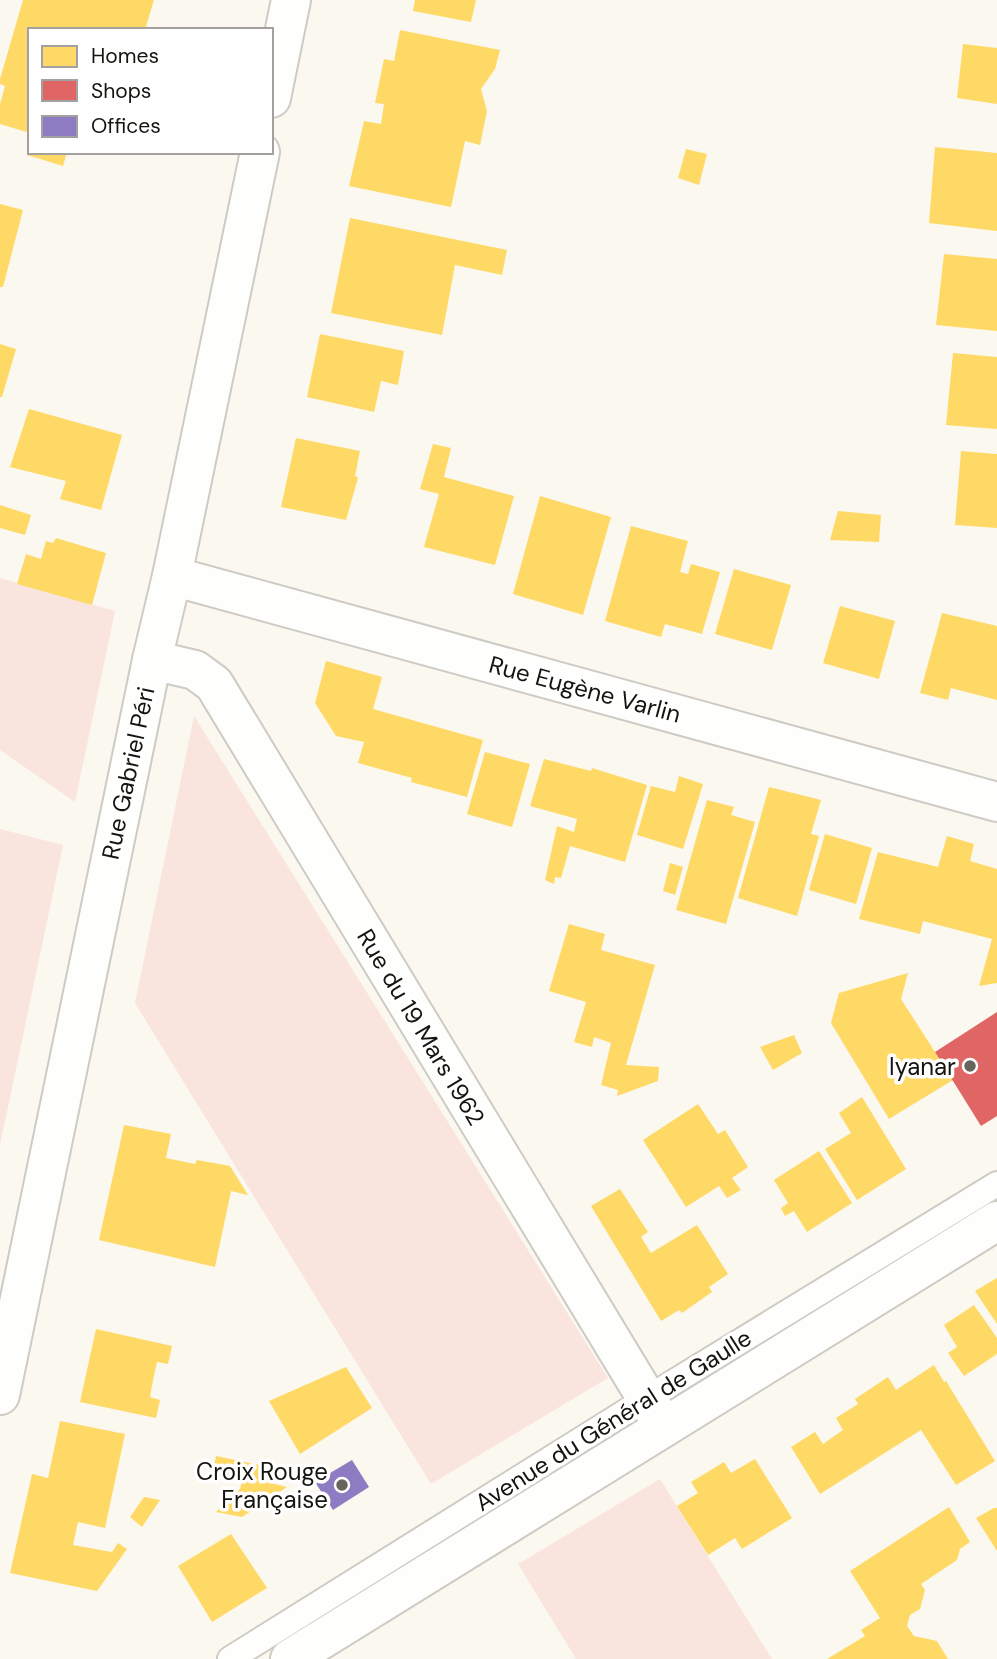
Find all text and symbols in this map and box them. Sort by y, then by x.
legend [28,28,273,154]
text: Homes [91,42,159,70]
text: Shops [91,77,151,105]
text: Offices [91,112,161,140]
street label: Rue Eugène Varlin [486,649,684,729]
street label: Rue Gabriel Péri [95,684,161,862]
street label: Rue du 19 Mars 1962 [350,923,492,1131]
place label: Iyanar [889,1051,956,1082]
marker: Iyanar [962,1058,978,1074]
street label: Avenue du Général de Gaulle [469,1322,757,1518]
place label: Croix Rouge Française [196,1456,328,1515]
marker: Croix Rouge Française [334,1477,350,1493]

